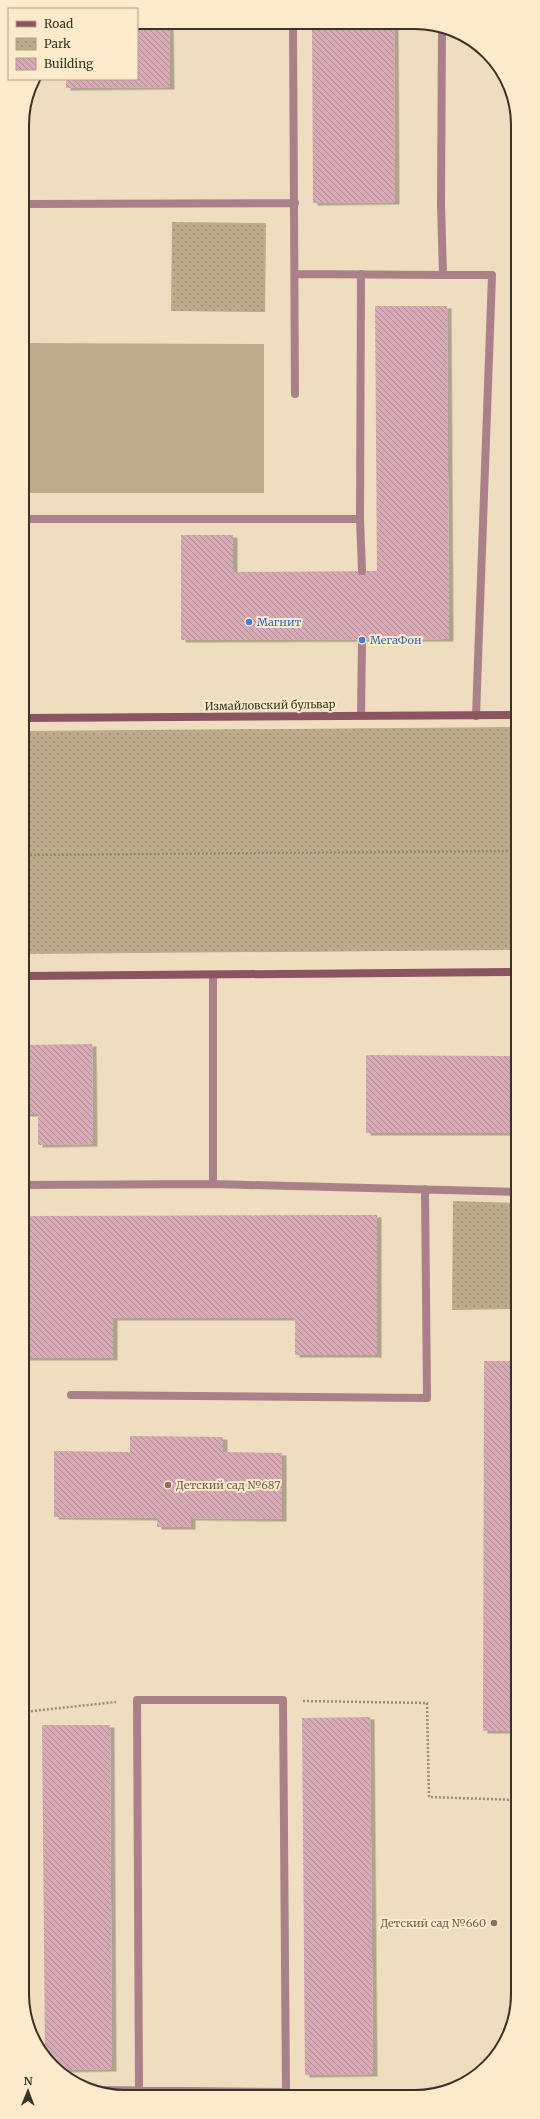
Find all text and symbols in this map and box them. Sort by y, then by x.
legend [8,8,138,80]
text: Road [44,16,73,31]
text: Park [44,36,71,51]
text: Building [44,56,94,71]
place label: Магнит [257,615,301,629]
marker: Магнит [244,617,254,627]
place label: МегаФон [370,633,422,647]
marker: МегаФон [357,635,367,645]
street label: Измайловский бульвар [205,697,336,713]
place label: Детский сад №687 [176,1478,280,1492]
marker: Детский сад №687 [163,1480,173,1490]
place label: Детский сад №660 [380,1916,486,1930]
marker: Детский сад №660 [489,1918,499,1928]
north arrow [8,2071,48,2111]
text: N [24,2074,33,2088]

